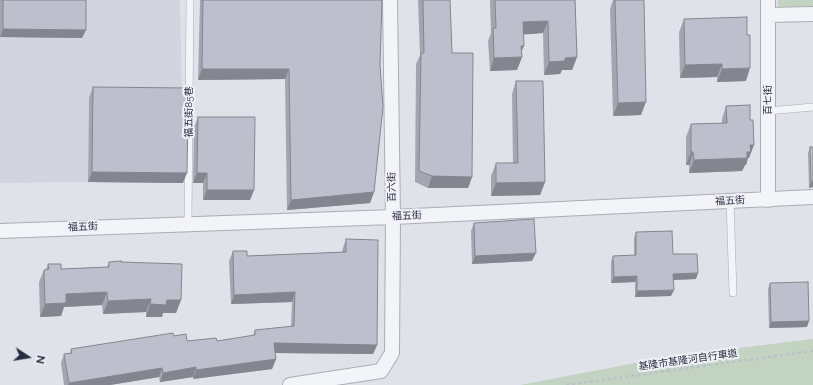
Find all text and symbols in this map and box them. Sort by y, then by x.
street label: 百七街 [762,85,774,115]
street label: 福五街85巷 [183,86,195,138]
street label: 百六街 [386,172,398,202]
street label: 福五街 [715,194,745,208]
street label: 福五街 [392,209,422,223]
street label: 福五街 [68,220,98,234]
north arrow [8,337,48,377]
street label: 基隆市基隆河自行車道 [638,347,738,373]
text: N [33,354,47,365]

